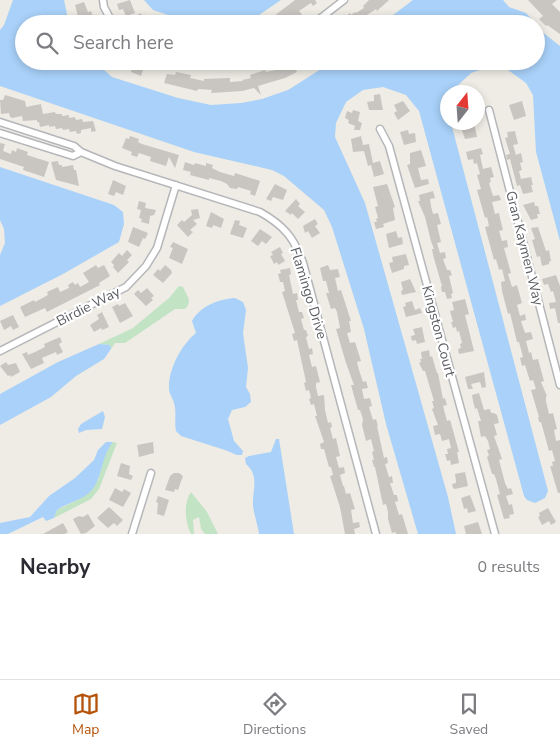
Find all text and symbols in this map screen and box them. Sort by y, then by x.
search box [15,15,545,70]
icon: search [33,29,61,57]
text: Search here [73,30,174,56]
north arrow [440,85,485,130]
street label: Gran Kaymen Way [501,189,548,308]
street label: Flamingo Drive [286,245,332,341]
street label: Birdie Way [53,282,124,331]
street label: Kingston Court [417,283,460,379]
text: Nearby [20,553,90,581]
text: 0 results [478,556,540,578]
tab: Map [72,690,100,739]
tab: Directions [243,690,306,739]
tab: Saved [450,690,488,739]

